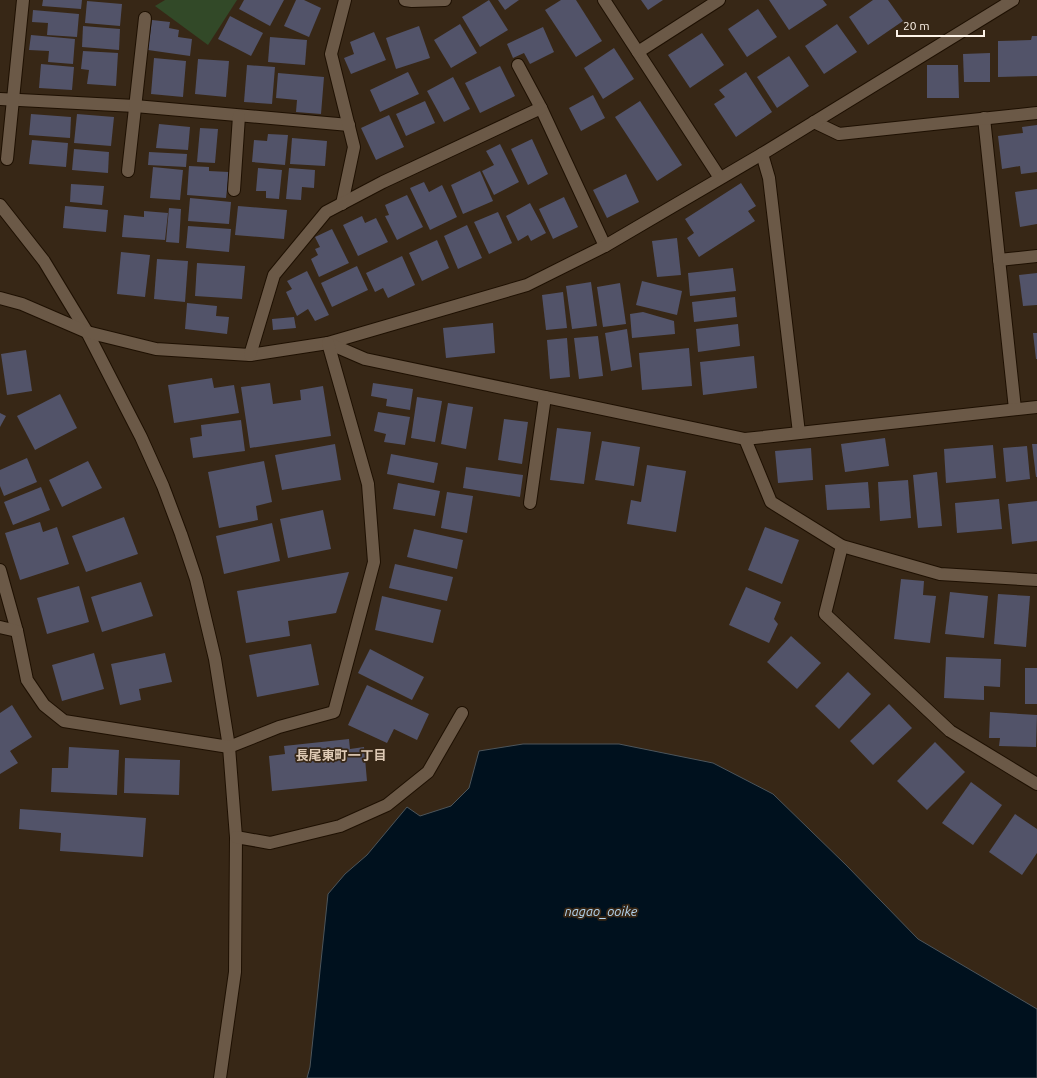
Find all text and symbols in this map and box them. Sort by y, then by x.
scale bar [897,12,984,38]
text: 20 m [903,19,930,32]
district label: 長尾東町一丁目 [295,748,387,762]
water label: nagao_ooike [565,904,638,919]

